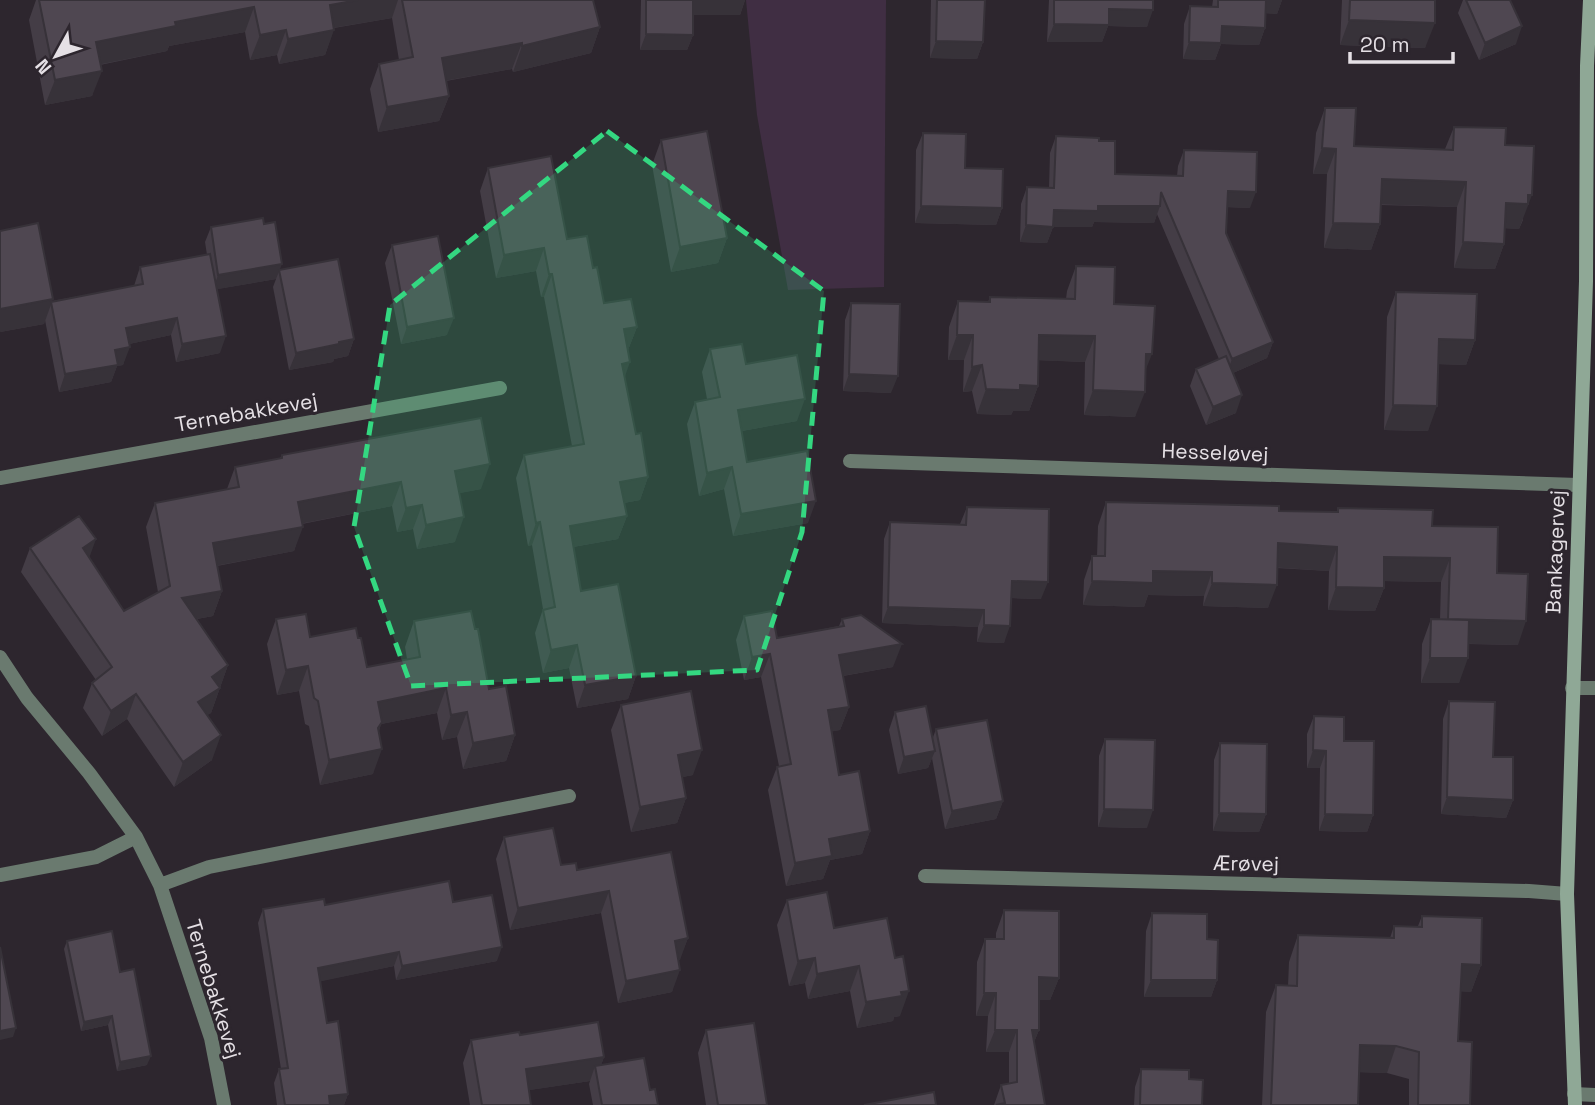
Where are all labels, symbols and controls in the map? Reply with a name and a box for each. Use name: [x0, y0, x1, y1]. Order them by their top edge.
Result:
north arrow: [21, 21, 91, 91]
scale bar: [1350, 21, 1453, 65]
text: 20 m: [1360, 31, 1410, 58]
text: N: [30, 54, 57, 80]
street label: Ternebakkevej: [173, 386, 319, 438]
street label: Hesseløvej: [1161, 437, 1269, 467]
street label: Bankagervej: [1539, 490, 1571, 614]
street label: Ærøvej: [1213, 849, 1279, 877]
street label: Ternebakkevej: [180, 916, 248, 1062]

